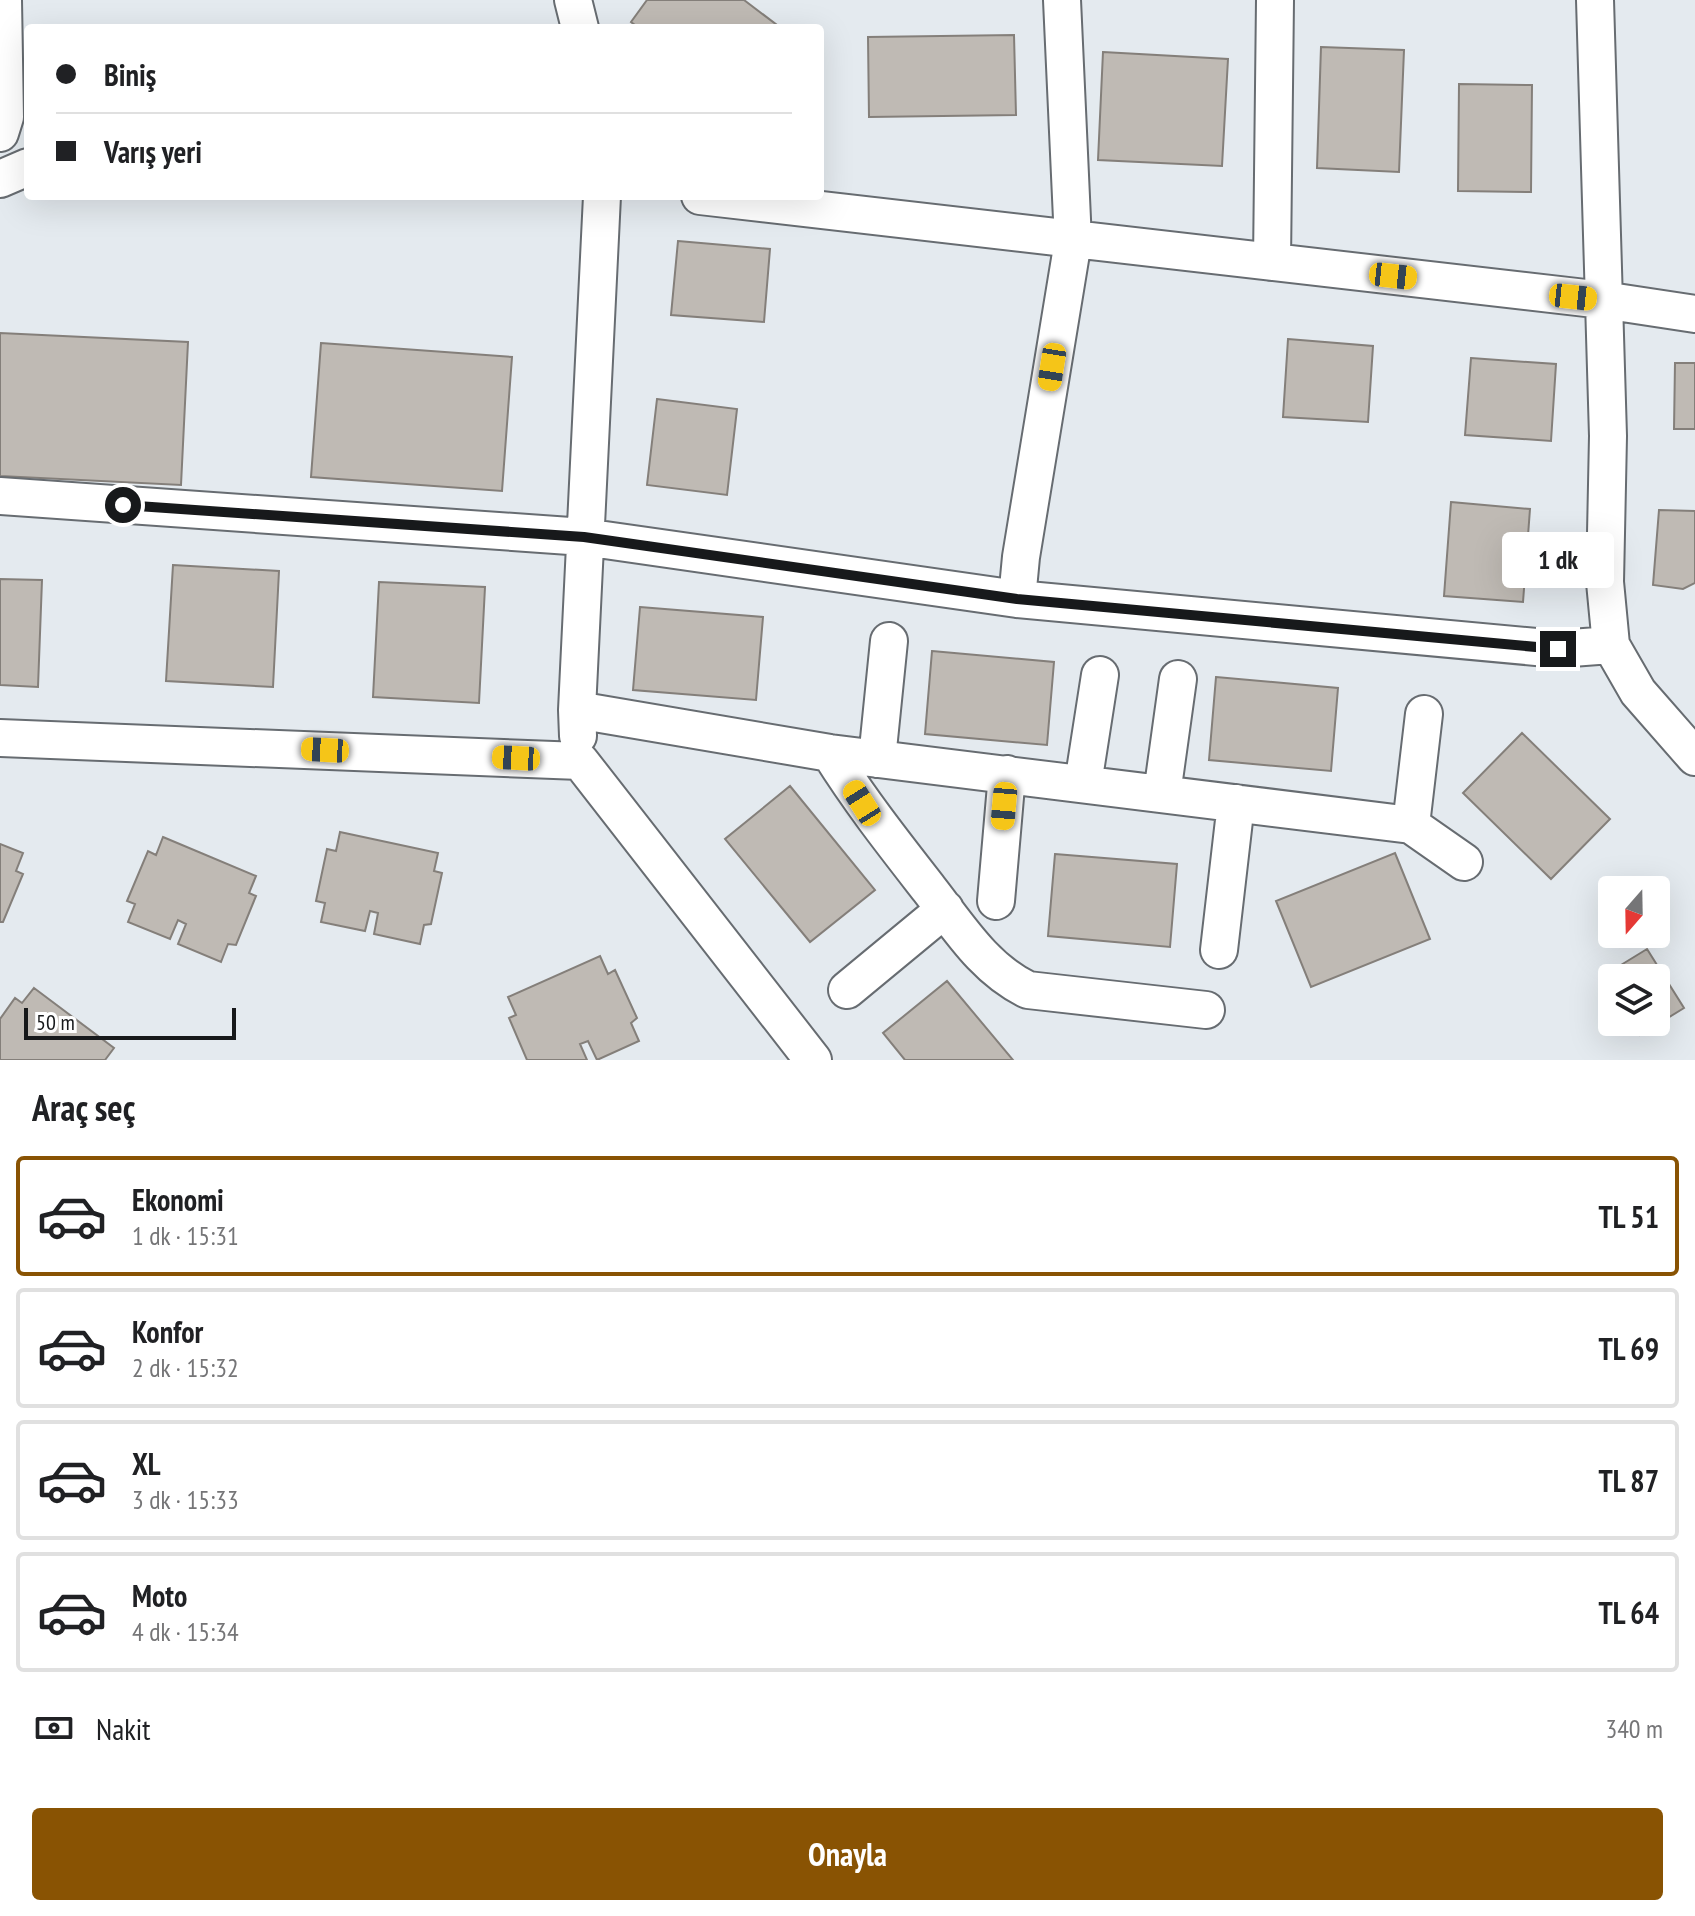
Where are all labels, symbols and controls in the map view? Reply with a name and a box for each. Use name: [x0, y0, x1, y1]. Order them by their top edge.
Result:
text: Biniş: [104, 55, 156, 94]
text: Varış yeri: [104, 132, 202, 171]
car: [1368, 262, 1418, 290]
car: [1548, 283, 1598, 311]
car: [1036, 341, 1068, 393]
route start: [105, 487, 141, 523]
callout: 1 dk: [1502, 533, 1614, 589]
text: 1 dk: [1538, 543, 1578, 576]
route end: [1540, 631, 1576, 667]
car: [300, 737, 350, 763]
car: [491, 745, 541, 771]
car: [839, 776, 885, 830]
car: [990, 781, 1018, 831]
north arrow: [1598, 876, 1670, 948]
map controls: [1598, 876, 1670, 1036]
button: layers: [1598, 964, 1670, 1036]
scale bar: [24, 1004, 236, 1040]
text: 50 m: [36, 1008, 75, 1036]
text: Araç seç: [32, 1084, 135, 1131]
icon: car: [36, 1180, 108, 1252]
text: Ekonomi: [132, 1180, 224, 1219]
text: TL 51: [1599, 1197, 1659, 1236]
text: 1 dk · 15:31: [132, 1219, 239, 1252]
icon: car: [36, 1312, 108, 1384]
text: Konfor: [132, 1312, 203, 1351]
text: TL 69: [1599, 1329, 1659, 1368]
text: 2 dk · 15:32: [132, 1351, 239, 1384]
icon: car: [36, 1444, 108, 1516]
text: XL: [132, 1444, 161, 1483]
text: TL 87: [1599, 1461, 1659, 1500]
text: 3 dk · 15:33: [132, 1483, 239, 1516]
icon: car: [36, 1576, 108, 1648]
text: Moto: [132, 1576, 187, 1615]
text: TL 64: [1599, 1593, 1659, 1632]
text: 4 dk · 15:34: [132, 1615, 239, 1648]
icon: cash: [32, 1706, 76, 1750]
text: Nakit: [96, 1709, 151, 1748]
text: 340 m: [1605, 1712, 1663, 1745]
button: Onayla: [32, 1808, 1663, 1900]

